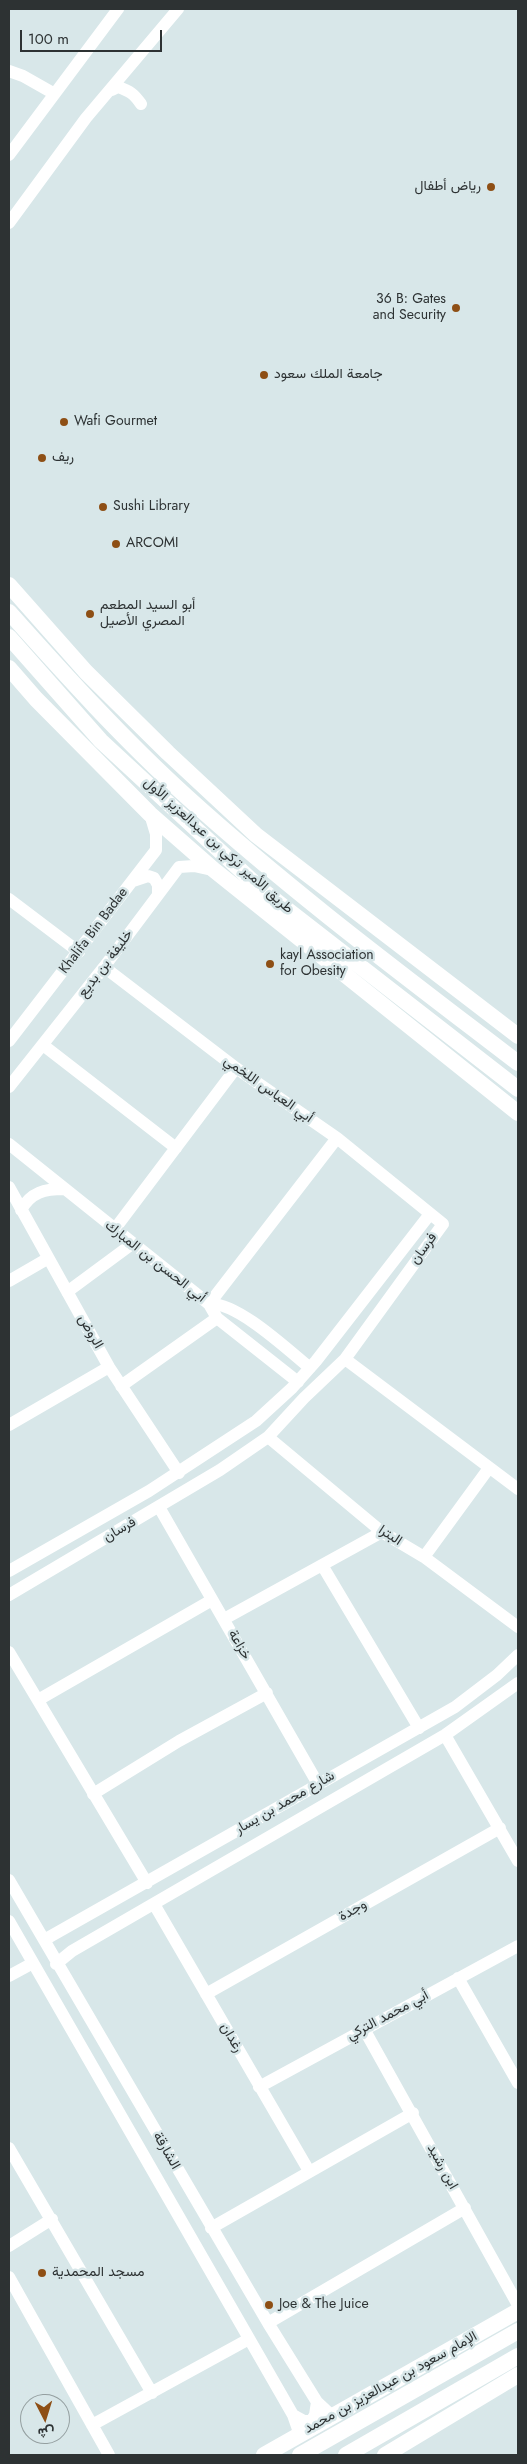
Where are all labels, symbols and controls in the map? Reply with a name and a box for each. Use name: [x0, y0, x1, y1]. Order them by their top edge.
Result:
scale bar: [22, 20, 165, 52]
text: 100 m: [28, 28, 69, 50]
place label: رياض أطفال: [415, 179, 481, 195]
marker: رياض أطفال: [485, 181, 497, 193]
place label: 36 B: Gates and Security: [373, 292, 446, 324]
marker: 36 B: Gates and Security: [450, 302, 462, 314]
place label: جامعة الملك سعود: [274, 367, 383, 383]
marker: جامعة الملك سعود: [258, 369, 270, 381]
place label: Wafi Gourmet: [74, 414, 157, 430]
marker: Wafi Gourmet: [58, 416, 70, 428]
place label: ريف: [52, 450, 74, 466]
marker: ريف: [36, 452, 48, 464]
place label: Sushi Library: [113, 499, 190, 515]
marker: Sushi Library: [97, 501, 109, 513]
place label: ARCOMI: [126, 536, 178, 552]
marker: ARCOMI: [110, 538, 122, 550]
place label: أبو السيد المطعم المصري اﻷصيل: [100, 598, 195, 630]
marker: أبو السيد المطعم المصري اﻷصيل: [84, 608, 96, 620]
street label: طريق الأمير تركي بن عبدالعزيز الأول: [140, 774, 296, 918]
street label: Khalifa Bin Badae: [56, 885, 132, 977]
street label: خليفة بن بديع: [75, 927, 137, 1001]
place label: kayl Association for Obesity: [280, 948, 374, 980]
marker: kayl Association for Obesity: [264, 958, 276, 970]
street label: أبي العباس اللخمي: [220, 1053, 316, 1127]
street label: أبي الحسن بن المبارك: [101, 1217, 209, 1307]
street label: فرسان: [407, 1230, 441, 1268]
street label: الروض: [74, 1312, 106, 1352]
street label: فرسان: [101, 1514, 139, 1546]
street label: البترا: [375, 1522, 405, 1550]
street label: خزاعة: [224, 1627, 254, 1663]
street label: شارع محمد بن يسار: [232, 1768, 338, 1838]
street label: وجدة: [336, 1896, 370, 1926]
street label: أبي محمد التركي: [344, 1987, 432, 2045]
street label: رغدان: [216, 2020, 246, 2056]
street label: الشارقة: [149, 2129, 183, 2173]
street label: ابن رشيد: [423, 2142, 461, 2192]
place label: مسجد المحمدية: [52, 2265, 144, 2281]
marker: مسجد المحمدية: [36, 2267, 48, 2279]
place label: Joe & The Juice: [279, 2297, 369, 2313]
marker: Joe & The Juice: [263, 2299, 275, 2311]
street label: الإمام سعود بن عبدالعزيز بن محمد: [302, 2328, 480, 2438]
north arrow: [20, 2394, 70, 2444]
text: ش: [37, 2422, 55, 2444]

